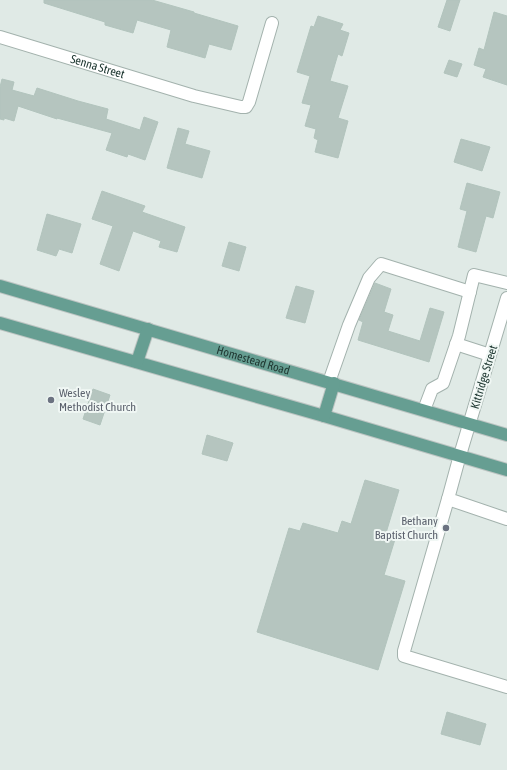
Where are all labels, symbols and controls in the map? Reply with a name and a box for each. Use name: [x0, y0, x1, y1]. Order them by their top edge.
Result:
street label: Senna Street: [69, 52, 127, 82]
street label: Homestead Road: [215, 343, 292, 378]
street label: Kittridge Street: [468, 343, 500, 411]
place label: Wesley Methodist Church: [59, 386, 136, 414]
marker: Wesley Methodist Church: [46, 395, 56, 405]
place label: Bethany Baptist Church: [375, 514, 438, 542]
marker: Bethany Baptist Church: [441, 523, 451, 533]

